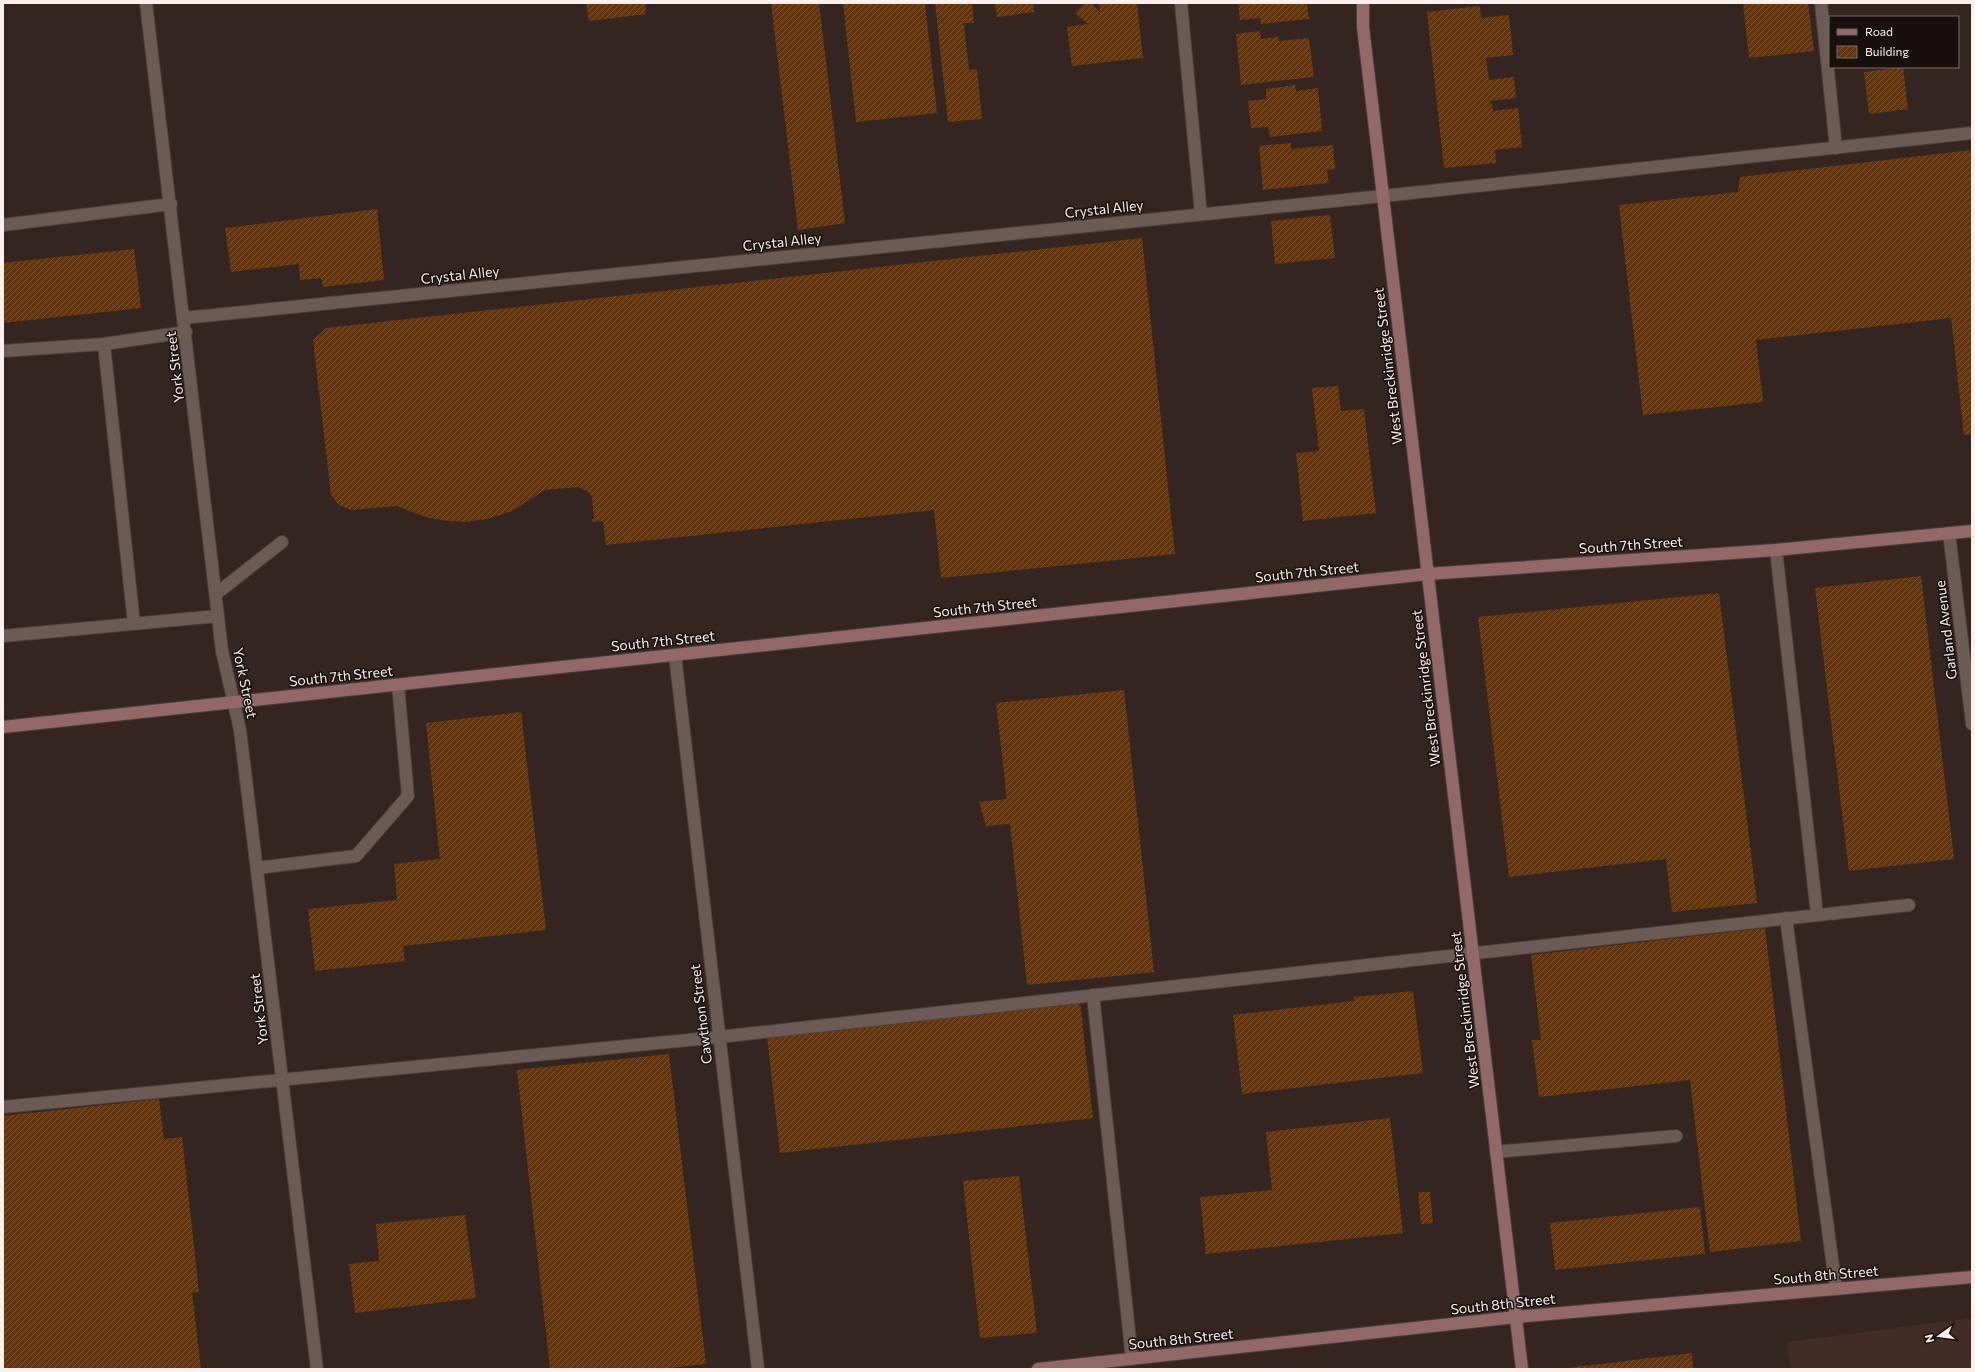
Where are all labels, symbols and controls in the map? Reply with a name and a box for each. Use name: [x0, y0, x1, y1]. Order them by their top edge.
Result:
legend: [1829, 16, 1959, 68]
text: Road: [1865, 24, 1893, 38]
text: Building: [1865, 44, 1909, 58]
street label: Crystal Alley: [1064, 196, 1144, 221]
street label: Crystal Alley: [742, 229, 822, 254]
street label: Crystal Alley: [420, 262, 500, 287]
street label: West Breckinridge Street: [1369, 287, 1406, 445]
street label: York Street: [162, 330, 187, 404]
street label: South 7th Street: [1578, 532, 1684, 557]
street label: South 7th Street: [1254, 558, 1360, 585]
street label: Garland Avenue: [1931, 580, 1960, 680]
street label: South 7th Street: [932, 593, 1038, 620]
street label: West Breckinridge Street: [1407, 609, 1444, 767]
street label: South 7th Street: [610, 627, 716, 654]
street label: York Street: [230, 646, 261, 720]
street label: South 7th Street: [288, 662, 394, 689]
street label: West Breckinridge Street: [1446, 931, 1483, 1089]
street label: Cawthon Street: [686, 963, 715, 1065]
street label: York Street: [246, 972, 271, 1046]
street label: South 8th Street: [1773, 1261, 1879, 1288]
street label: South 8th Street: [1450, 1290, 1556, 1317]
north arrow: [1919, 1316, 1959, 1356]
street label: South 8th Street: [1128, 1325, 1234, 1352]
text: N: [1922, 1333, 1936, 1344]

